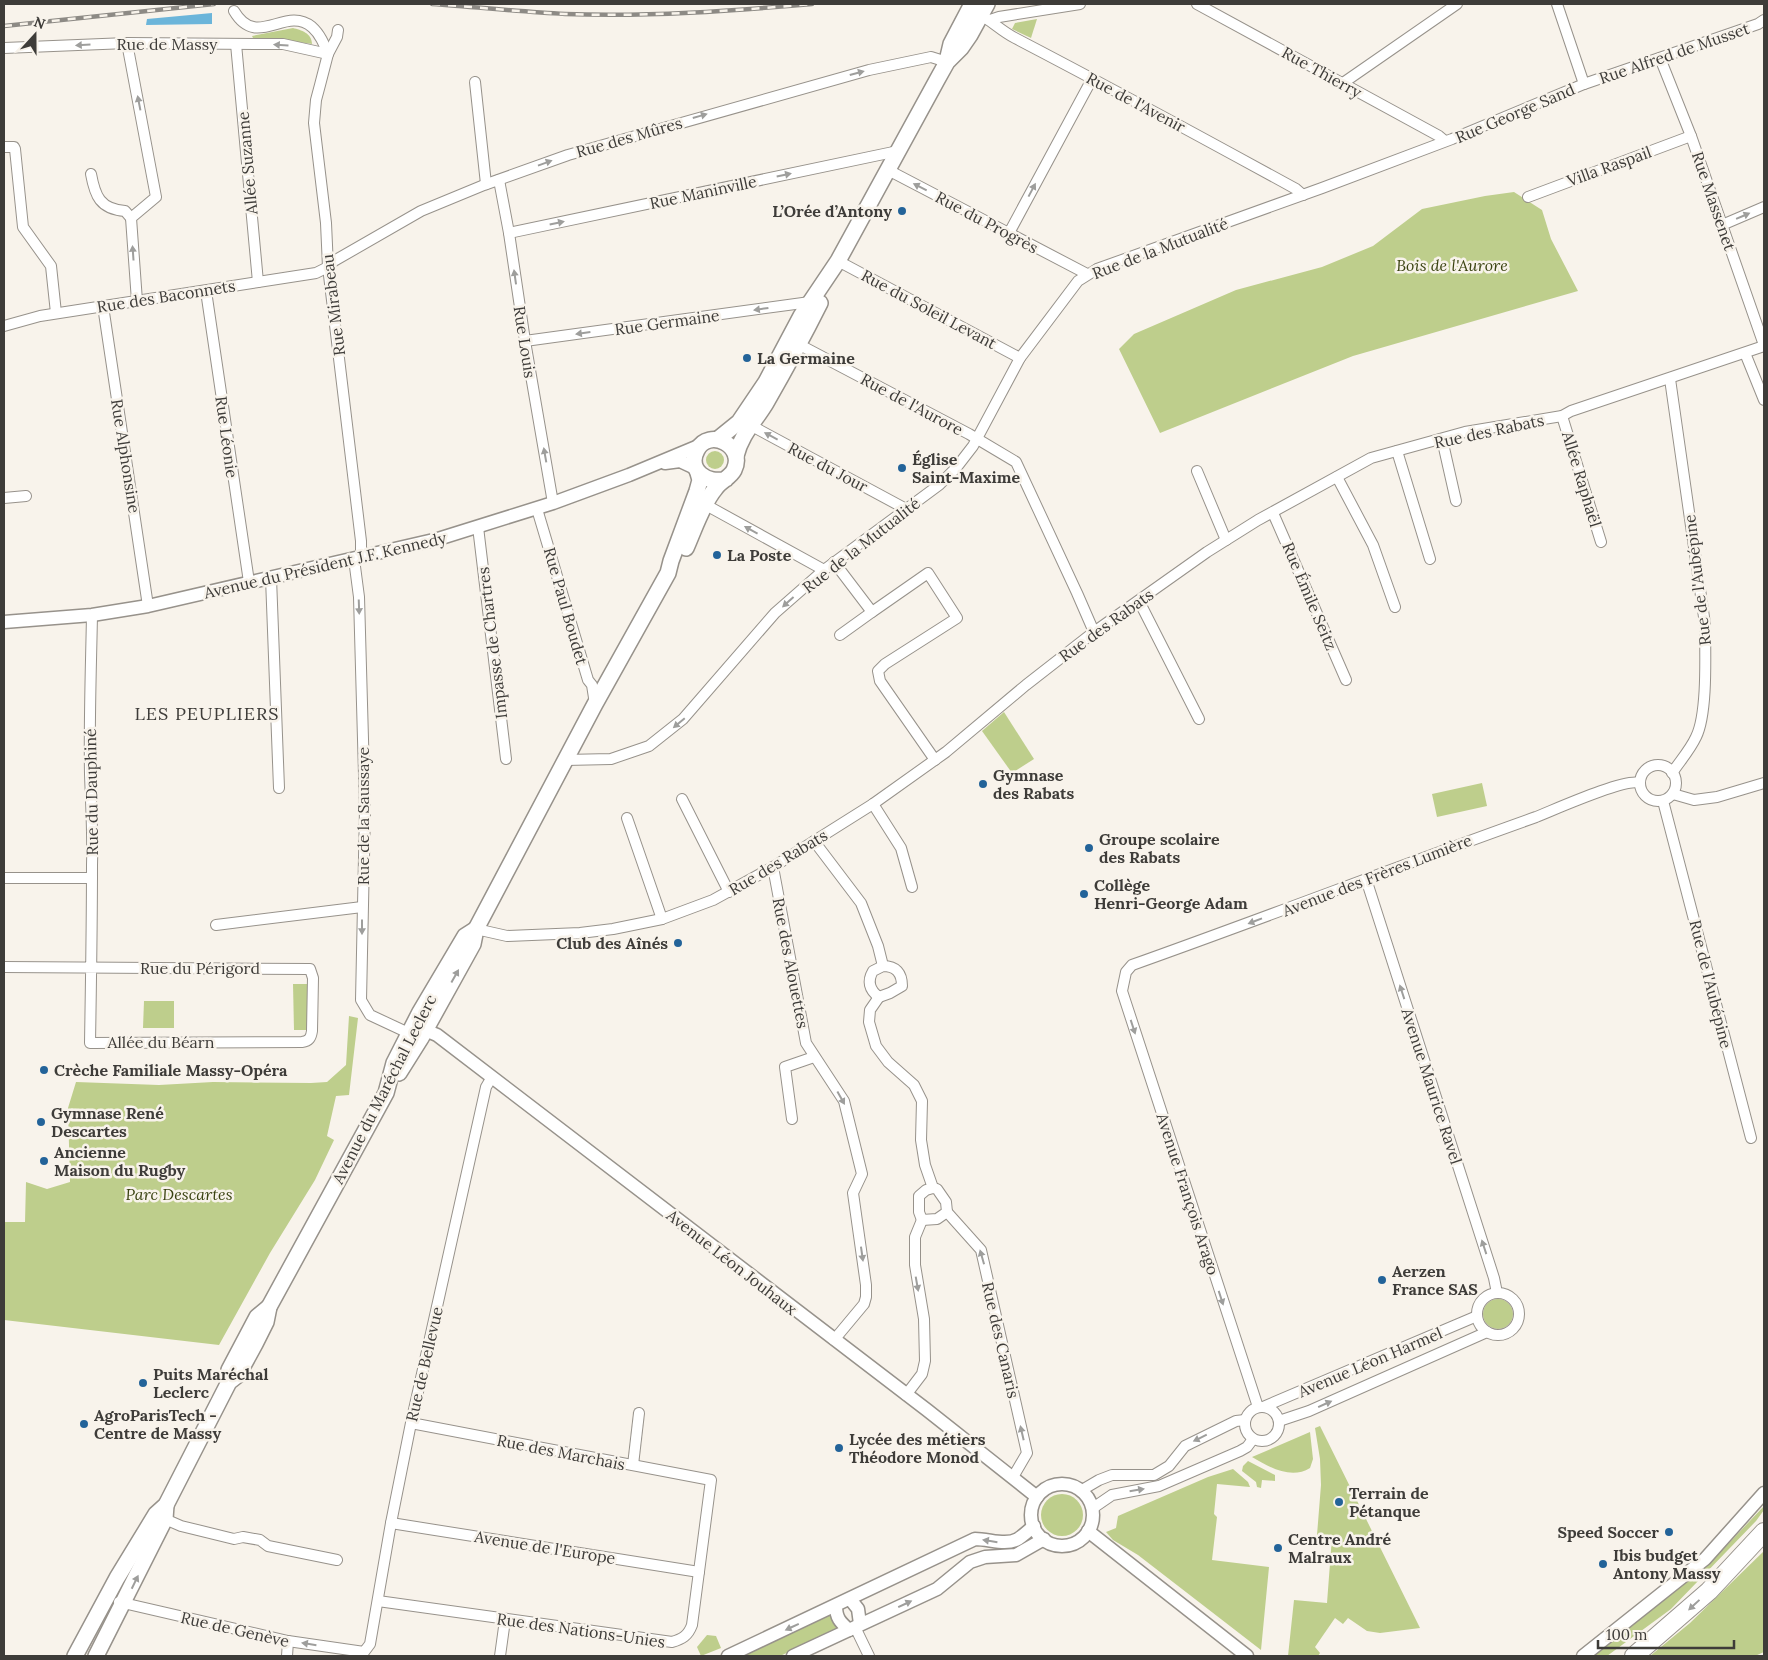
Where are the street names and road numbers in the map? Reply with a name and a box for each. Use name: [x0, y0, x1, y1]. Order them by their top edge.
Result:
street label: Rue Alfred de Musset: [1596, 18, 1753, 88]
street label: Rue de Massy: [116, 34, 218, 54]
street label: Rue Thierry: [1279, 42, 1366, 102]
street label: Rue de l'Avenir: [1083, 68, 1189, 137]
street label: Rue George Sand: [1452, 79, 1578, 147]
street label: Allée Suzanne: [233, 110, 262, 216]
street label: Rue des Mûres: [574, 112, 684, 162]
street label: Villa Raspail: [1563, 142, 1654, 191]
street label: Rue Massenet: [1688, 149, 1741, 254]
street label: Rue Maninville: [648, 171, 759, 213]
street label: Rue du Progrès: [932, 187, 1042, 257]
street label: Rue de la Mutualité: [1089, 213, 1231, 283]
street label: Rue Mirabeau: [317, 253, 349, 357]
street label: Rue du Soleil Levant: [858, 265, 1001, 353]
street label: Rue des Baconnets: [95, 275, 237, 317]
street label: Rue Louis: [509, 305, 541, 379]
street label: Rue Germaine: [613, 305, 721, 339]
street label: Rue de l'Aurore: [857, 369, 967, 440]
street label: Rue Léonie: [211, 395, 243, 480]
street label: Rue Alphonsine: [107, 397, 145, 515]
street label: Rue des Rabats: [1432, 410, 1546, 452]
street label: Allée Raphaël: [1558, 428, 1606, 529]
street label: Rue du Jour: [785, 438, 871, 496]
street label: Rue de la Mutualité: [798, 493, 924, 597]
street label: Rue de l'Aubépine: [1679, 513, 1715, 647]
street label: Avenue du Président J.F. Kennedy: [201, 527, 449, 603]
street label: Rue Émile Seitz: [1278, 539, 1342, 653]
street label: Rue Paul Boudet: [540, 545, 593, 668]
street label: Impasse de Chartres: [473, 566, 511, 720]
street label: Rue des Rabats: [1055, 584, 1157, 666]
street label: Rue du Dauphiné: [80, 728, 102, 856]
street label: Rue de la Saussaye: [353, 746, 373, 885]
street label: Rue des Rabats: [725, 825, 831, 899]
street label: Avenue des Frères Lumière: [1278, 829, 1475, 921]
street label: Rue des Alouettes: [769, 896, 813, 1030]
street label: Rue de l'Aubépine: [1685, 918, 1737, 1051]
street label: Rue du Périgord: [140, 958, 260, 978]
street label: Avenue du Maréchal Leclerc: [327, 991, 441, 1188]
street label: Avenue Maurice Ravel: [1397, 1005, 1467, 1167]
street label: Allée du Béarn: [106, 1032, 215, 1052]
street label: Avenue François Arago: [1152, 1110, 1224, 1277]
street label: Avenue Léon Jouhaux: [662, 1204, 802, 1320]
street label: Rue des Canaris: [978, 1280, 1024, 1400]
street label: Rue de Bellevue: [401, 1304, 447, 1423]
street label: Avenue Léon Harmel: [1294, 1323, 1445, 1402]
street label: Rue des Marchais: [495, 1430, 627, 1474]
street label: Avenue de l'Europe: [472, 1526, 617, 1568]
street label: Rue de Genève: [179, 1607, 292, 1651]
street label: Rue des Nations-Unies: [496, 1608, 666, 1652]

